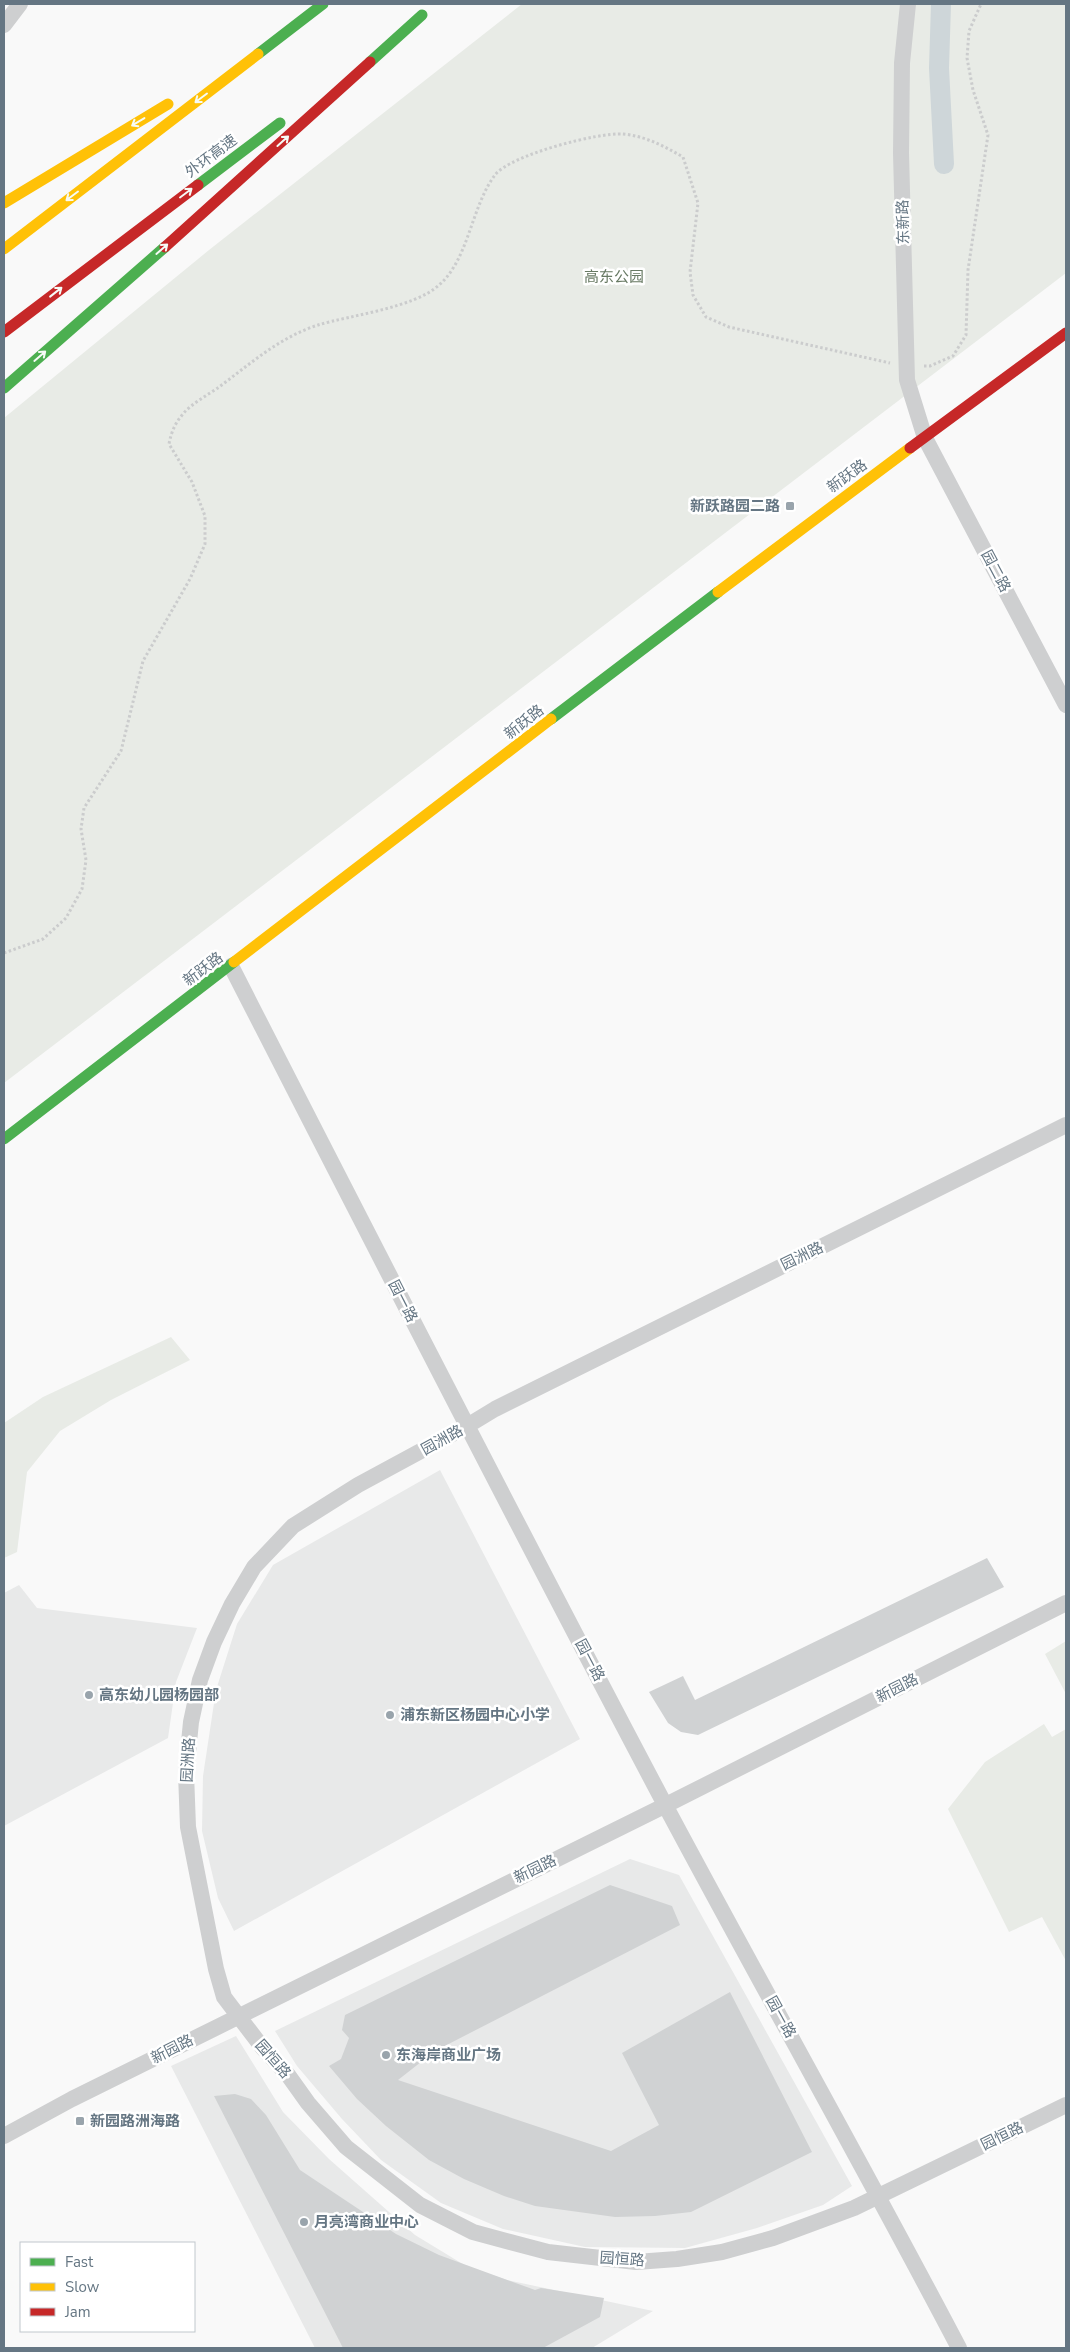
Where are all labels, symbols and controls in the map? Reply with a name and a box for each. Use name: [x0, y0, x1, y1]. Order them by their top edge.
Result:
one-way arrow: [195, 92, 208, 103]
one-way arrow: [131, 118, 145, 128]
street label: 外环高速: [181, 130, 241, 182]
one-way arrow: [277, 135, 290, 146]
one-way arrow: [179, 188, 192, 199]
one-way arrow: [66, 191, 79, 202]
street label: 东新路: [893, 199, 913, 245]
one-way arrow: [156, 243, 169, 255]
park label: 高东公园: [584, 267, 644, 287]
one-way arrow: [49, 286, 62, 297]
one-way arrow: [34, 351, 47, 362]
street label: 新跃路: [823, 455, 871, 497]
place label: 新跃路园二路: [690, 496, 780, 516]
marker: 新跃路园二路: [784, 500, 796, 512]
street label: 园二路: [977, 546, 1015, 596]
street label: 新跃路: [500, 700, 548, 744]
street label: 新跃路: [179, 947, 227, 991]
street label: 园洲路: [777, 1237, 827, 1275]
street label: 园一路: [384, 1276, 422, 1326]
street label: 园洲路: [417, 1420, 467, 1460]
street label: 园一路: [571, 1635, 609, 1685]
street label: 新园路: [872, 1669, 922, 1707]
place label: 高东幼儿园杨园部: [99, 1685, 219, 1705]
marker: 高东幼儿园杨园部: [83, 1689, 95, 1701]
place label: 浦东新区杨园中心小学: [400, 1705, 550, 1725]
marker: 浦东新区杨园中心小学: [384, 1709, 396, 1721]
street label: 园洲路: [177, 1737, 199, 1783]
street label: 新园路: [510, 1850, 560, 1888]
street label: 园一路: [761, 1992, 801, 2042]
street label: 新园路: [147, 2030, 197, 2068]
street label: 园恒路: [251, 2035, 295, 2083]
place label: 东海岸商业广场: [396, 2045, 501, 2065]
marker: 东海岸商业广场: [380, 2049, 392, 2061]
place label: 新园路洲海路: [90, 2111, 180, 2131]
marker: 新园路洲海路: [74, 2115, 86, 2127]
street label: 园恒路: [977, 2117, 1027, 2155]
place label: 月亮湾商业中心: [314, 2212, 419, 2232]
marker: 月亮湾商业中心: [298, 2216, 310, 2228]
legend: [20, 2242, 195, 2332]
street label: 园恒路: [599, 2247, 645, 2271]
text: Fast: [65, 2252, 94, 2272]
text: Slow: [65, 2277, 100, 2297]
text: Jam: [64, 2302, 91, 2322]

